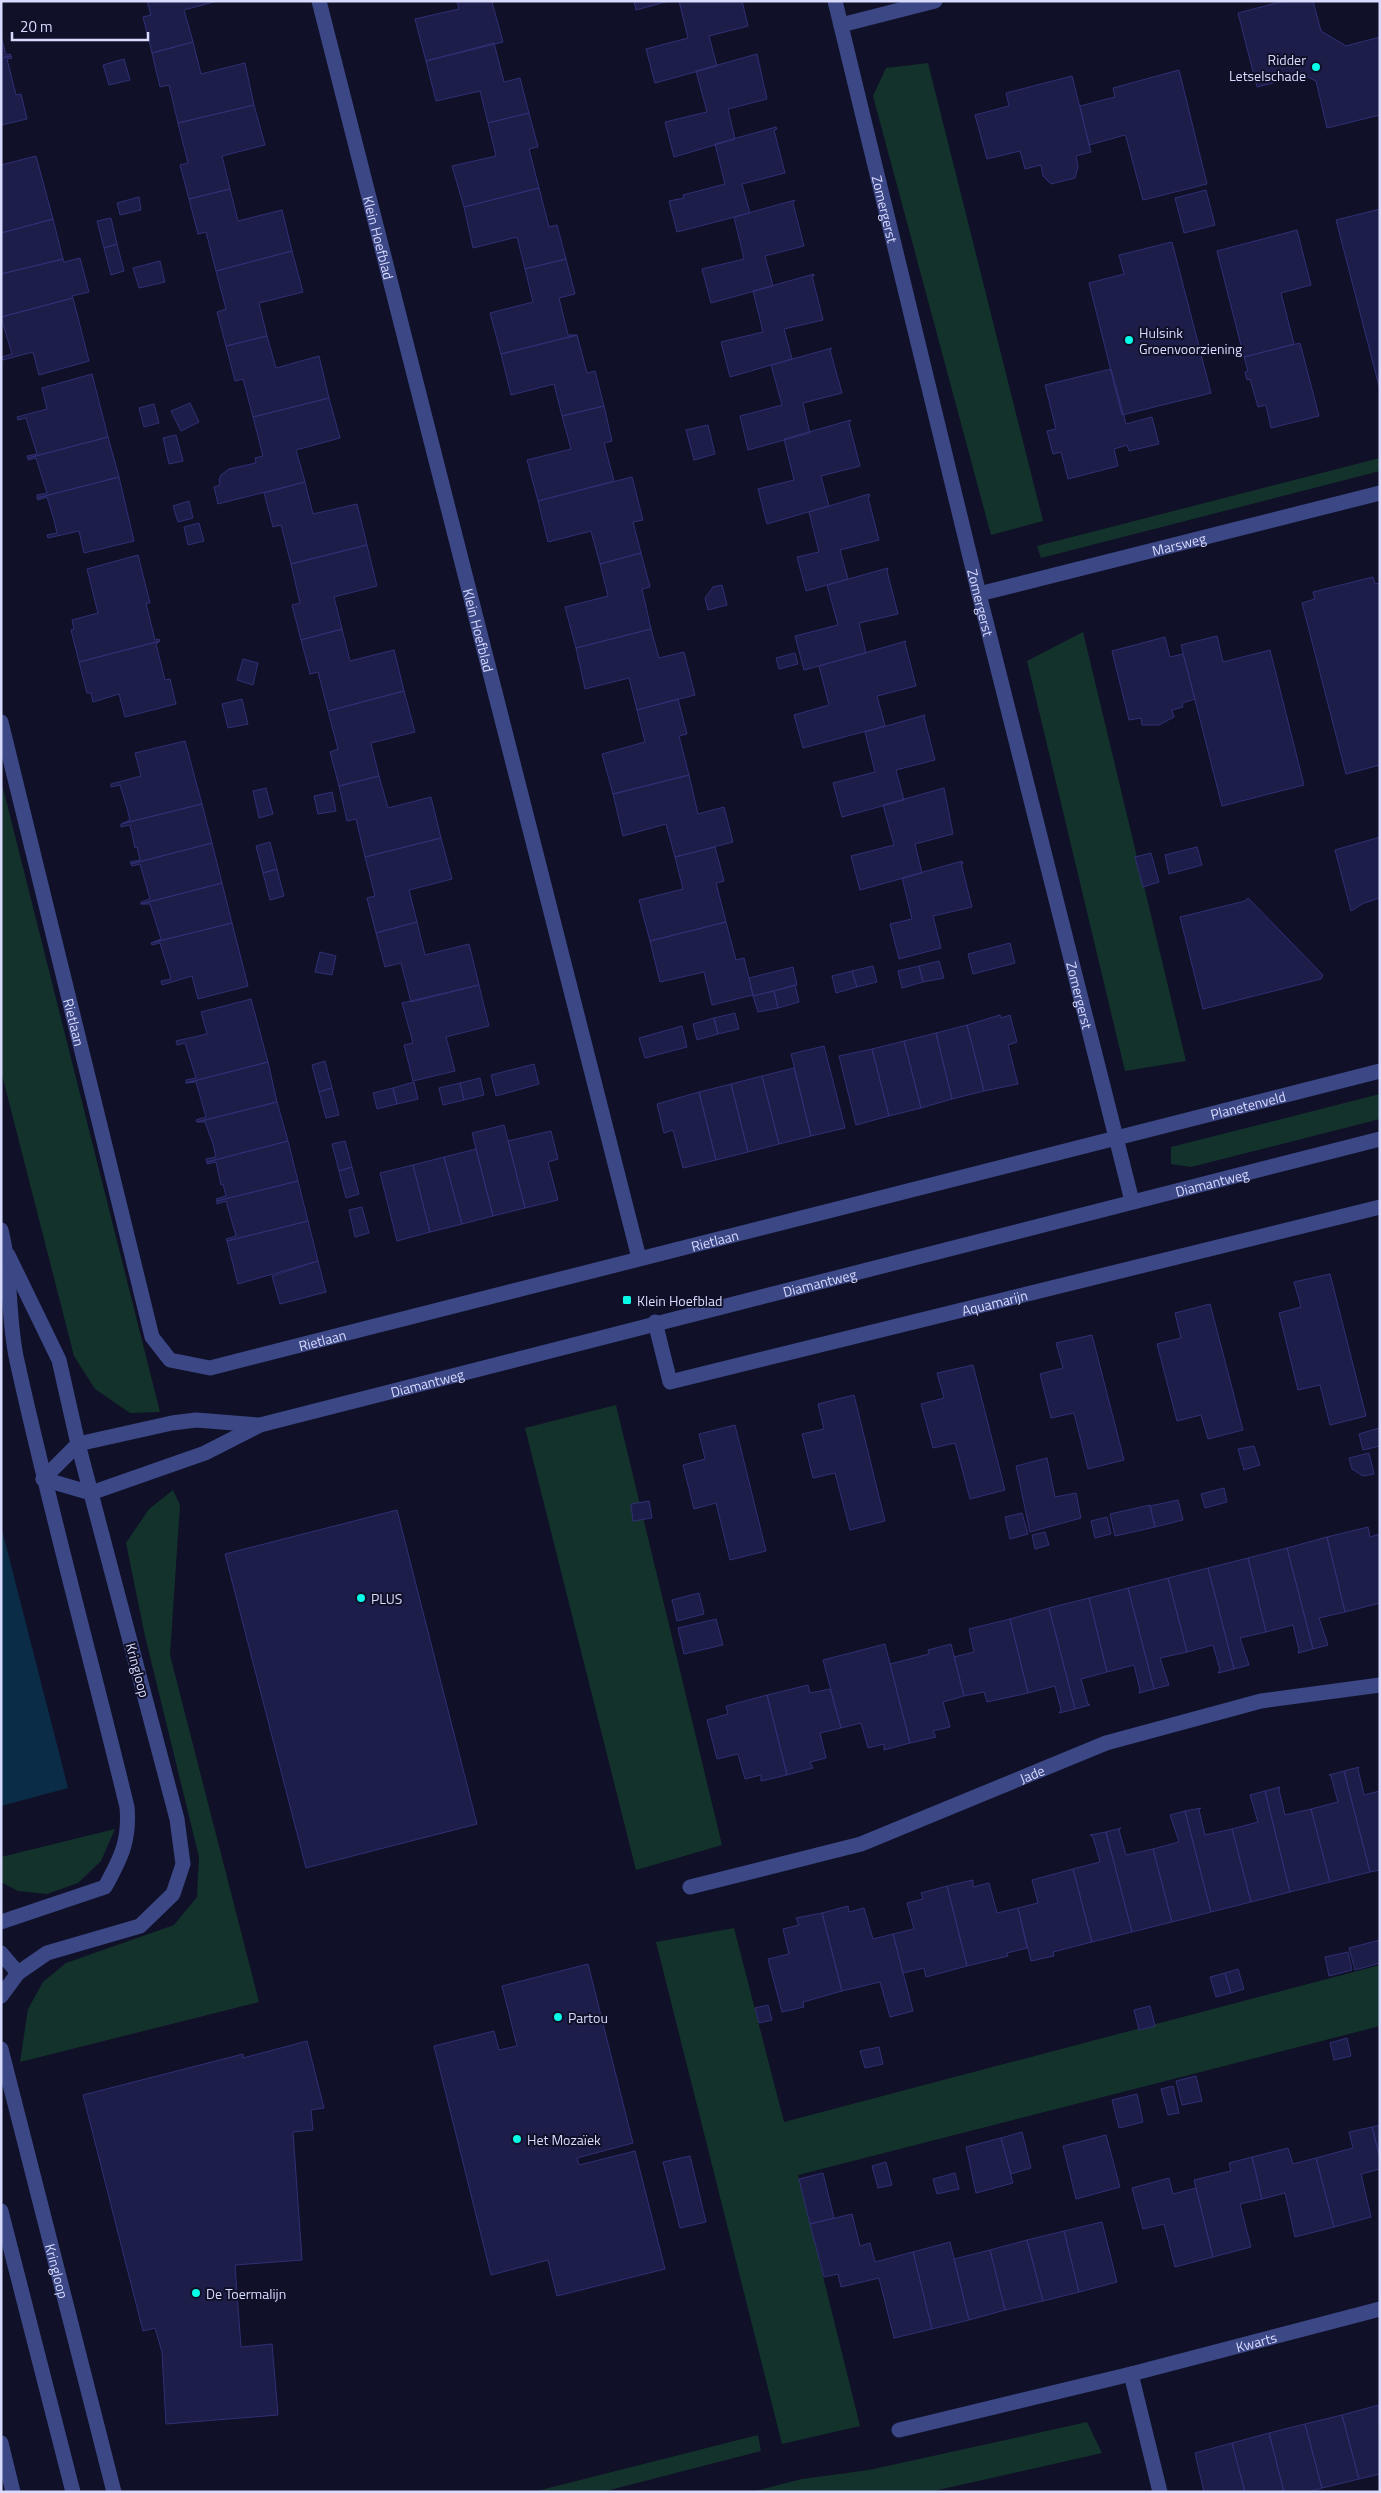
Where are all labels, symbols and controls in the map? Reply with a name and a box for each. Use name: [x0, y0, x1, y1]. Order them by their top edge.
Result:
scale bar: [12, 10, 149, 42]
text: 20 m: [20, 15, 53, 38]
place label: Ridder Letselschade: [1229, 49, 1306, 86]
marker: Ridder Letselschade: [1310, 61, 1322, 73]
street label: Zomergerst: [867, 173, 904, 245]
street label: Klein Hoefblad: [358, 193, 400, 281]
place label: Hulsink Groenvoorziening: [1139, 322, 1242, 359]
marker: Hulsink Groenvoorziening: [1123, 334, 1135, 346]
street label: Marsweg: [1150, 527, 1208, 561]
street label: Zomergerst: [963, 567, 1000, 639]
street label: Klein Hoefblad: [458, 586, 500, 674]
street label: Zomergerst: [1062, 959, 1099, 1031]
street label: Rietlaan: [59, 996, 91, 1048]
street label: Planetenveld: [1208, 1085, 1288, 1124]
street label: Diamantweg: [1173, 1162, 1251, 1201]
street label: Rietlaan: [689, 1224, 741, 1256]
street label: Diamantweg: [781, 1263, 859, 1302]
street label: Aquamarijn: [959, 1284, 1030, 1320]
place label: Klein Hoefblad: [637, 1290, 722, 1311]
marker: Klein Hoefblad: [621, 1294, 633, 1306]
street label: Rietlaan: [296, 1323, 348, 1356]
street label: Diamantweg: [388, 1363, 466, 1402]
place label: PLUS: [371, 1588, 402, 1609]
marker: PLUS: [355, 1592, 367, 1604]
street label: Kringloop: [121, 1640, 155, 1700]
street label: Jade: [1016, 1759, 1048, 1788]
place label: Partou: [568, 2007, 608, 2028]
marker: Partou: [552, 2011, 564, 2023]
place label: Het Mozaïek: [527, 2129, 601, 2150]
marker: Het Mozaïek: [511, 2133, 523, 2145]
street label: Kringloop: [41, 2241, 75, 2301]
place label: De Toermalijn: [206, 2283, 286, 2304]
marker: De Toermalijn: [190, 2287, 202, 2299]
street label: Kwarts: [1233, 2326, 1279, 2357]

